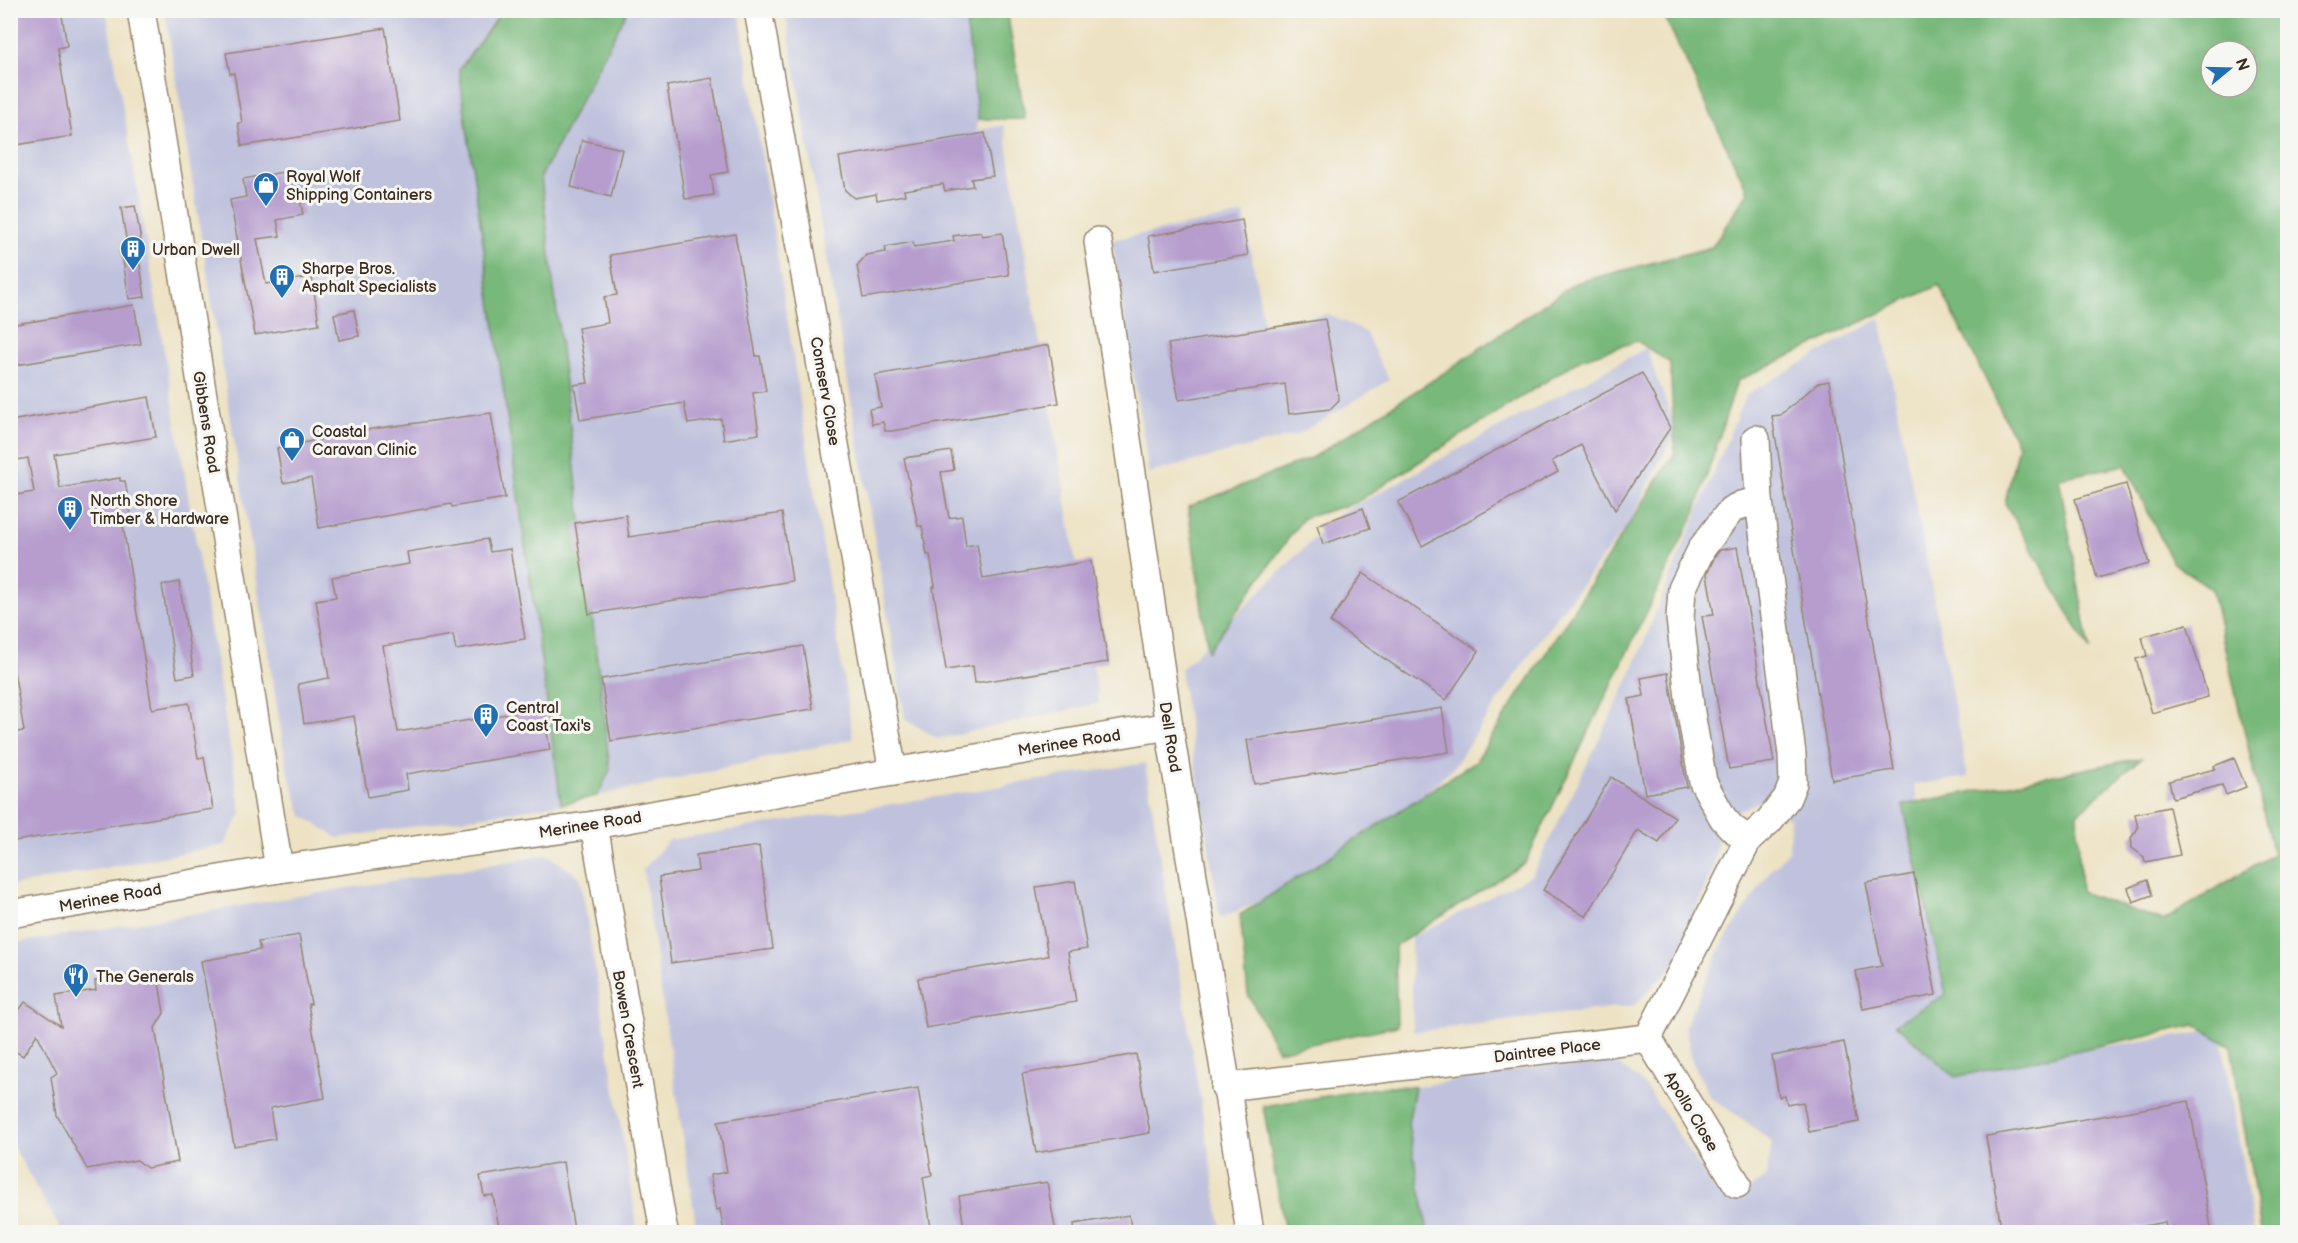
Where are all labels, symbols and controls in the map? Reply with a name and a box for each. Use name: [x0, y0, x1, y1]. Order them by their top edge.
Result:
north arrow: [2199, 39, 2259, 99]
text: N: [2231, 56, 2253, 73]
place label: Royal Wolf Shipping Containers: [286, 168, 432, 205]
shop icon: Royal Wolf Shipping Containers: [251, 170, 281, 208]
building icon: Urban Dwell: [118, 234, 148, 272]
place label: Urban Dwell: [152, 241, 240, 260]
place label: Sharpe Bros. Asphalt Specialists: [302, 260, 437, 297]
building icon: Sharpe Bros. Asphalt Specialists: [267, 262, 297, 300]
street label: Comserv Close: [806, 335, 844, 448]
street label: Gibbens Road: [188, 370, 223, 475]
place label: Coastal Caravan Clinic: [312, 423, 417, 460]
shop icon: Coastal Caravan Clinic: [277, 425, 307, 463]
place label: North Shore Timber & Hardware: [90, 492, 230, 529]
building icon: North Shore Timber & Hardware: [55, 494, 85, 532]
place label: Central Coast Taxi's: [506, 699, 591, 736]
building icon: Central Coast Taxi's: [471, 701, 501, 739]
street label: Dell Road: [1155, 701, 1184, 774]
street label: Merinee Road: [1016, 726, 1122, 761]
street label: Merinee Road: [537, 808, 643, 843]
street label: Merinee Road: [57, 880, 163, 917]
restaurant icon: The Generals: [61, 961, 91, 999]
place label: The Generals: [96, 968, 194, 987]
street label: Bowen Crescent: [608, 969, 647, 1090]
street label: Daintree Place: [1493, 1035, 1602, 1067]
street label: Apollo Close: [1659, 1068, 1722, 1156]

